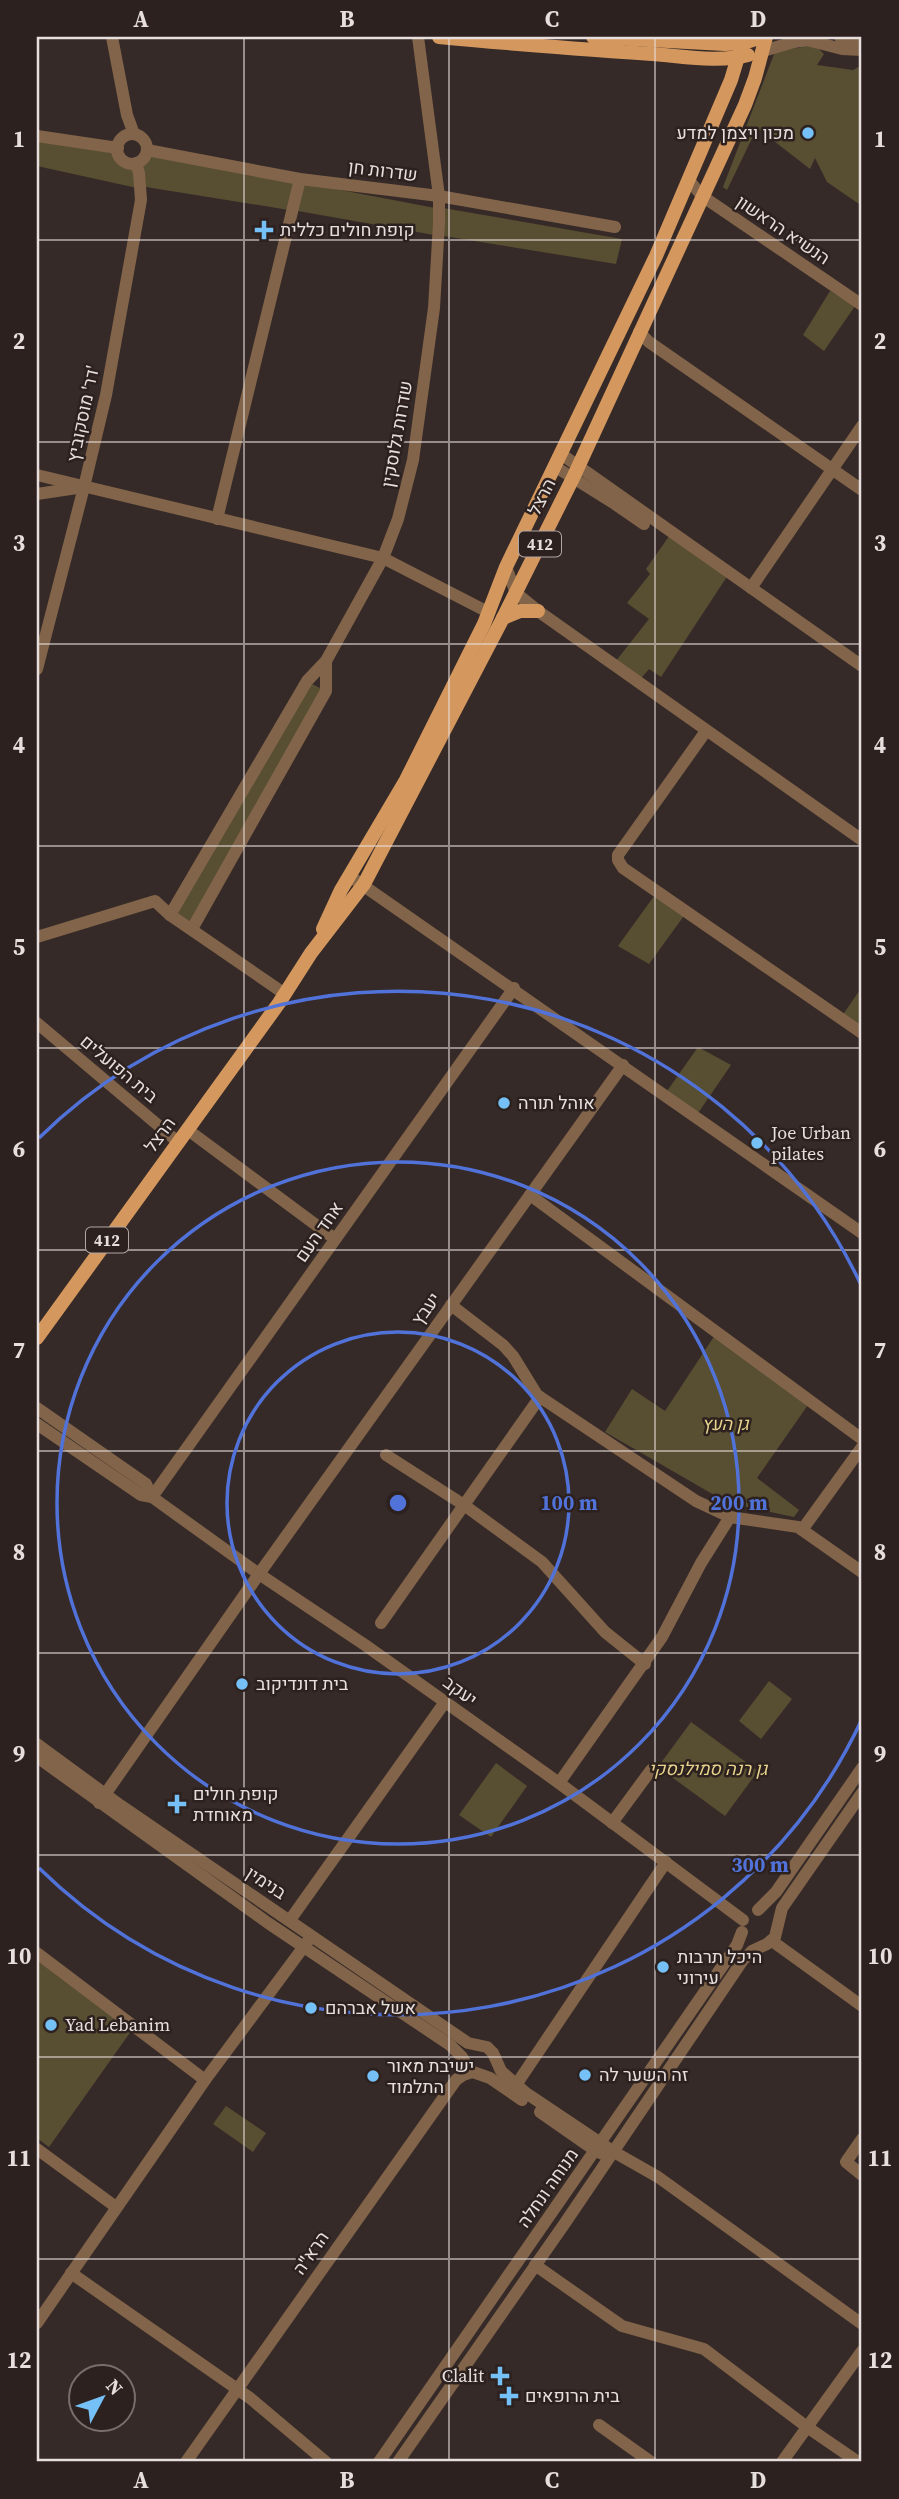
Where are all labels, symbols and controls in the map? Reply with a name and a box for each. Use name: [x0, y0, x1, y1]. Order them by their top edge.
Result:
text: A: [133, 3, 149, 35]
text: B: [340, 3, 355, 35]
text: C: [545, 3, 559, 35]
text: D: [750, 3, 766, 35]
place label: מכון ויצמן למדע: [676, 120, 794, 145]
text: 1: [13, 123, 25, 155]
text: 1: [874, 123, 886, 155]
marker: מכון ויצמן למדע: [800, 125, 816, 141]
street label: שדרות חן: [347, 154, 419, 187]
street label: הנשיא הראשון: [731, 189, 835, 270]
place label: קופת חולים כללית: [280, 217, 415, 242]
marker: קופת חולים כללית: [254, 220, 274, 240]
text: 2: [13, 325, 25, 357]
text: 2: [874, 325, 886, 357]
street label: דר' מוסקוביץ': [60, 363, 105, 465]
street label: שדרות גלוסקין: [375, 379, 418, 489]
street label: הרצל: [522, 474, 561, 520]
text: 3: [13, 527, 25, 559]
text: 3: [874, 527, 886, 559]
road number: 412: [519, 531, 561, 556]
text: 4: [13, 729, 25, 761]
text: 4: [874, 729, 886, 761]
text: 5: [13, 931, 25, 963]
text: 5: [874, 931, 886, 963]
street label: בית הפועלים: [75, 1029, 164, 1109]
place label: אוהל תורה: [518, 1090, 595, 1115]
marker: אוהל תורה: [496, 1095, 512, 1111]
street label: הרצל: [138, 1112, 181, 1158]
place label: Joe Urban pilates: [770, 1120, 851, 1166]
text: 6: [13, 1133, 25, 1165]
text: 6: [874, 1133, 886, 1165]
marker: Joe Urban pilates: [749, 1135, 765, 1151]
street label: אחד העם: [289, 1196, 348, 1267]
road number: 412: [86, 1228, 128, 1252]
street label: יעבץ: [405, 1287, 446, 1330]
text: 7: [13, 1334, 25, 1366]
text: 7: [874, 1334, 886, 1366]
park label: גן העץ: [702, 1411, 750, 1436]
text: 100 m: [540, 1488, 598, 1517]
text: 200 m: [710, 1488, 768, 1517]
centre of rings: [386, 1491, 410, 1515]
text: 8: [13, 1536, 25, 1568]
text: 8: [874, 1536, 886, 1568]
street label: יעקב: [438, 1670, 482, 1711]
place label: בית דונדיקוב: [256, 1671, 349, 1696]
marker: בית דונדיקוב: [234, 1676, 250, 1692]
text: 9: [13, 1738, 25, 1770]
text: 9: [874, 1738, 886, 1770]
park label: גן רנה סמילנסקי: [649, 1756, 768, 1781]
place label: קופת חולים מאוחדת: [193, 1781, 279, 1827]
marker: קופת חולים מאוחדת: [167, 1794, 187, 1814]
text: 300 m: [731, 1850, 789, 1879]
street label: בנימין: [241, 1860, 292, 1905]
text: 10: [7, 1940, 31, 1972]
text: 10: [868, 1940, 892, 1972]
place label: היכל תרבות עירוני: [677, 1944, 762, 1990]
marker: היכל תרבות עירוני: [655, 1959, 671, 1975]
place label: אשל אברהם: [325, 1995, 416, 2020]
marker: אשל אברהם: [303, 2000, 319, 2016]
place label: Yad Lebanim: [65, 2012, 170, 2037]
marker: Yad Lebanim: [43, 2017, 59, 2033]
place label: ישיבת מאור התלמוד: [387, 2053, 474, 2099]
place label: זה השער לה: [599, 2062, 688, 2087]
marker: זה השער לה: [577, 2067, 593, 2083]
marker: ישיבת מאור התלמוד: [365, 2068, 381, 2084]
text: 11: [7, 2142, 31, 2174]
text: 11: [868, 2142, 892, 2174]
street label: מנוחה ונחלה: [511, 2143, 584, 2232]
street label: הרא"ה: [287, 2226, 335, 2280]
text: 12: [7, 2344, 31, 2376]
text: 12: [868, 2344, 892, 2376]
north arrow: [66, 2362, 136, 2432]
place label: Clalit: [442, 2363, 484, 2388]
marker: Clalit: [490, 2366, 510, 2386]
text: N: [100, 2373, 129, 2401]
place label: בית הרופאים: [525, 2383, 620, 2408]
marker: בית הרופאים: [499, 2386, 519, 2406]
text: A: [133, 2464, 149, 2496]
text: B: [340, 2464, 355, 2496]
text: C: [545, 2464, 559, 2496]
text: D: [750, 2464, 766, 2496]

